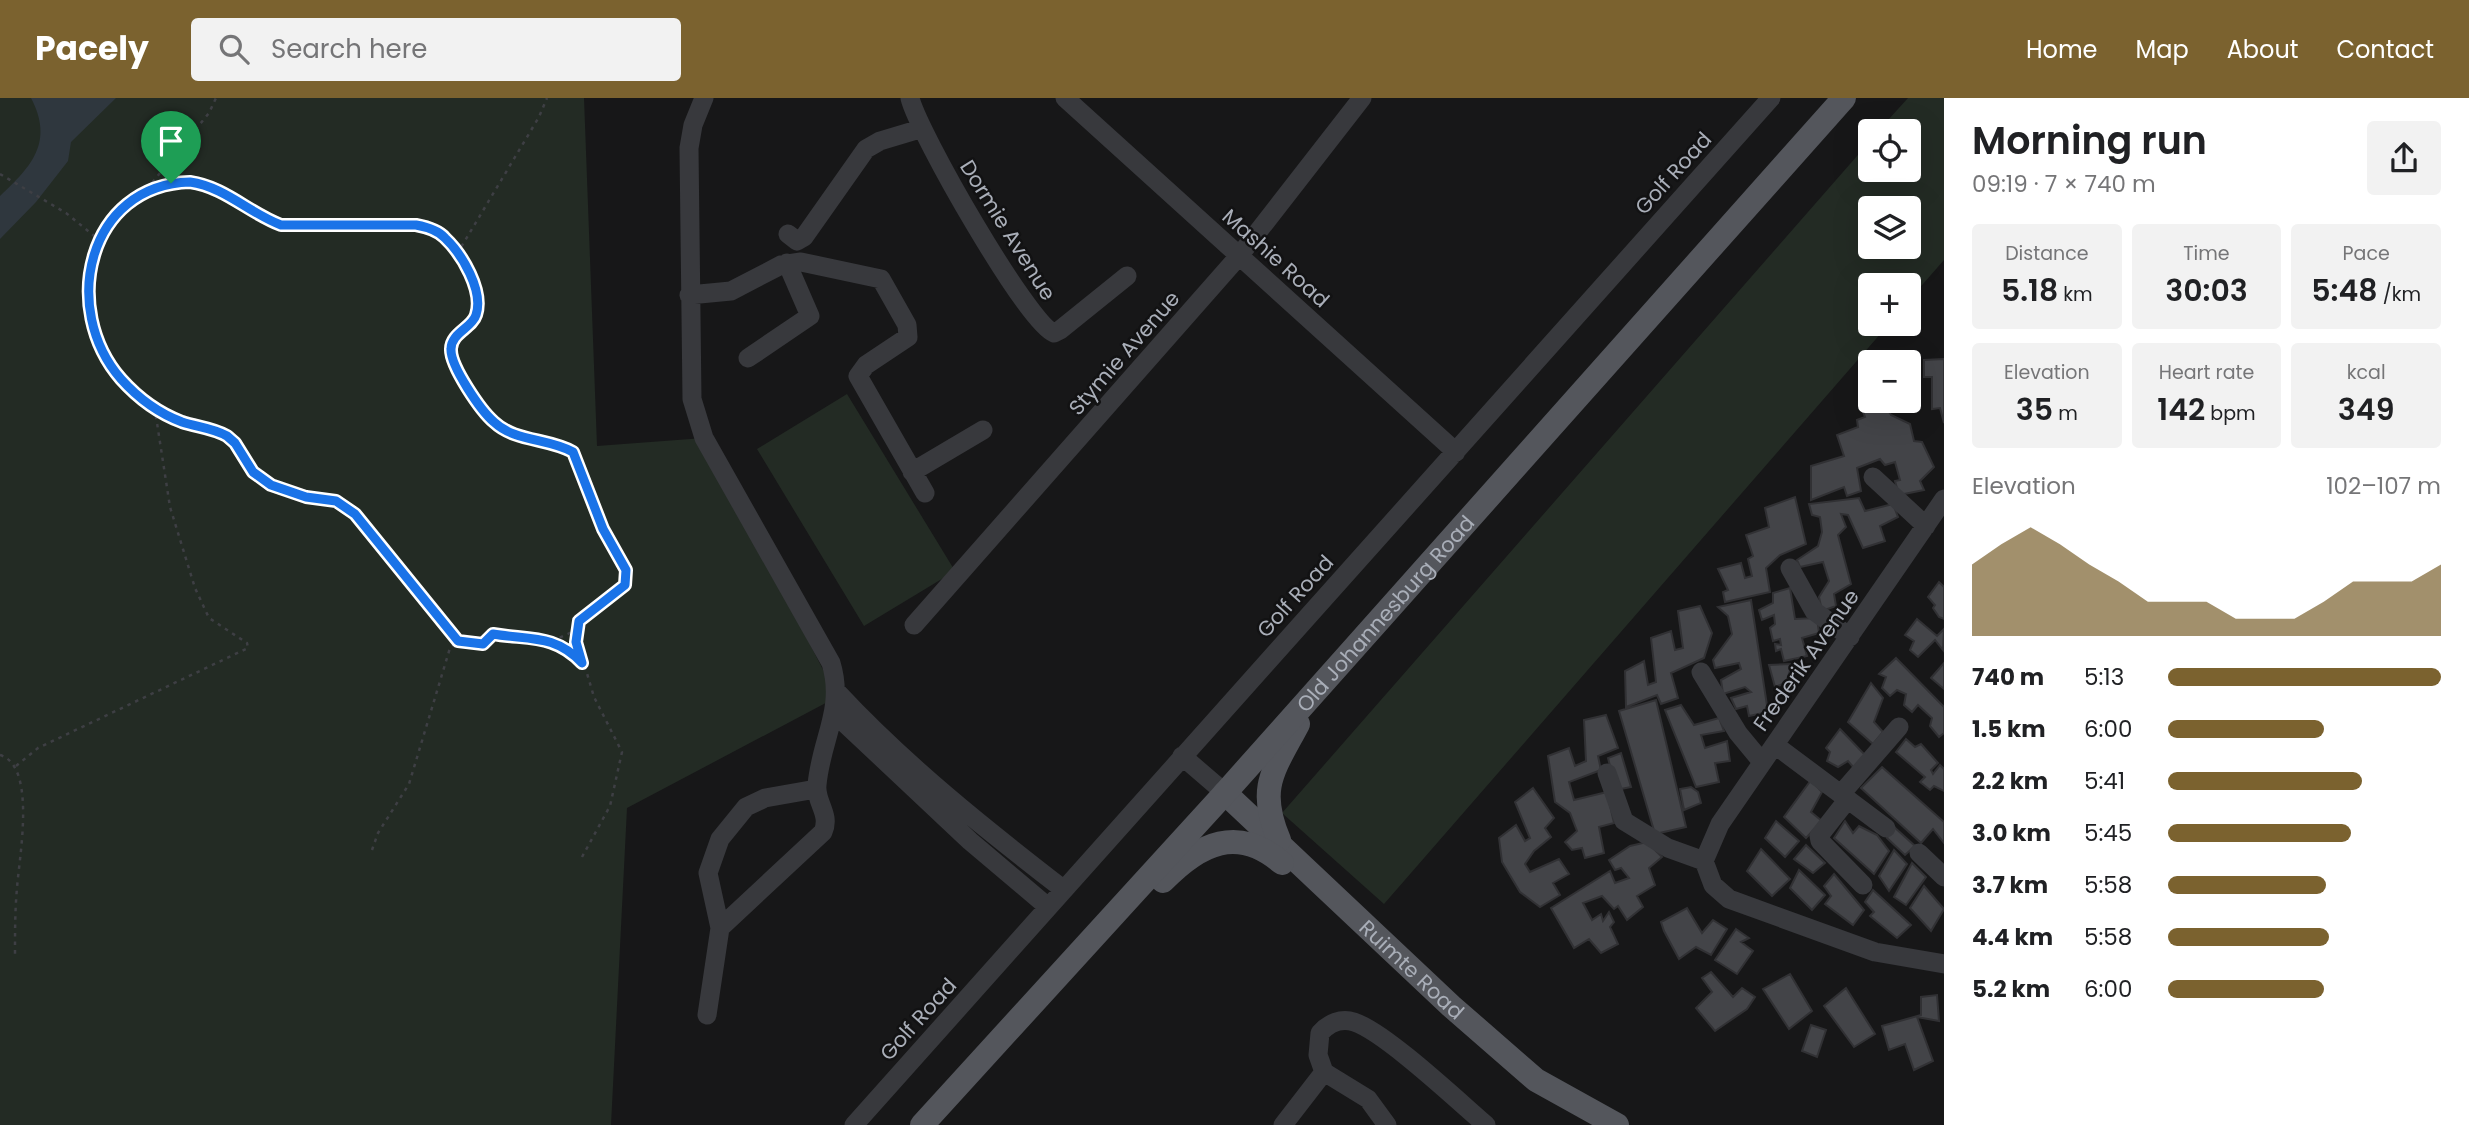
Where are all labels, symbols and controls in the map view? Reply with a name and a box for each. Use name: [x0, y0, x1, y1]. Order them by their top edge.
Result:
search box: [191, 18, 681, 81]
text: Pacely: [35, 25, 149, 72]
icon: search: [215, 30, 253, 68]
text: Search here: [271, 31, 428, 67]
text: Home: [2026, 33, 2098, 66]
text: Map: [2136, 33, 2189, 66]
text: About: [2227, 33, 2298, 66]
text: Contact: [2336, 33, 2434, 66]
pin: [141, 111, 201, 183]
text: Morning run: [1972, 114, 2207, 167]
map controls: [1858, 119, 1921, 413]
button: locate: [1858, 119, 1921, 182]
button: share: [2367, 121, 2441, 195]
icon: arrive: [152, 122, 190, 160]
street label: Golf Road: [1628, 125, 1718, 221]
street label: Dormie Avenue: [953, 154, 1063, 306]
text: 09:19 · 7 × 740 m: [1972, 168, 2156, 200]
button: layers: [1858, 196, 1921, 259]
street label: Mashie Road: [1216, 202, 1336, 314]
text: Distance: [2005, 240, 2088, 267]
text: Time: [2183, 240, 2230, 267]
text: Pace: [2343, 240, 2390, 267]
text: 5.18: [2001, 269, 2058, 312]
text: 30:03: [2165, 269, 2248, 312]
text: 5:48: [2311, 269, 2378, 312]
button: +: [1858, 273, 1921, 336]
text: km: [2058, 281, 2093, 308]
text: /km: [2378, 281, 2421, 308]
street label: Stymie Avenue: [1062, 285, 1186, 421]
button: −: [1858, 350, 1921, 413]
text: Elevation: [2004, 359, 2090, 386]
text: Heart rate: [2159, 359, 2254, 386]
text: kcal: [2347, 359, 2386, 386]
text: 35: [2016, 388, 2053, 431]
text: 142: [2157, 388, 2205, 431]
text: 349: [2338, 388, 2394, 431]
text: m: [2053, 400, 2078, 427]
text: bpm: [2205, 400, 2256, 427]
text: Elevation: [1972, 470, 2076, 502]
text: 102–107 m: [2326, 470, 2441, 502]
street label: Old Johannesburg Road: [1289, 509, 1480, 718]
street label: Golf Road: [1250, 548, 1340, 644]
street label: Frederik Avenue: [1746, 583, 1866, 737]
text: 740 m: [1972, 661, 2044, 693]
text: 5:13: [2084, 661, 2124, 693]
text: 1.5 km: [1972, 713, 2046, 745]
text: 6:00: [2084, 713, 2132, 745]
text: 2.2 km: [1972, 765, 2048, 797]
text: 5:41: [2084, 765, 2125, 797]
text: 3.0 km: [1972, 817, 2051, 849]
text: 5:45: [2084, 817, 2132, 849]
text: 3.7 km: [1972, 869, 2048, 901]
text: 5:58: [2084, 869, 2132, 901]
street label: Ruimte Road: [1353, 913, 1471, 1026]
text: 4.4 km: [1972, 921, 2053, 953]
text: 5:58: [2084, 921, 2132, 953]
street label: Golf Road: [873, 971, 963, 1067]
text: 5.2 km: [1972, 973, 2050, 1005]
text: 6:00: [2084, 973, 2132, 1005]

